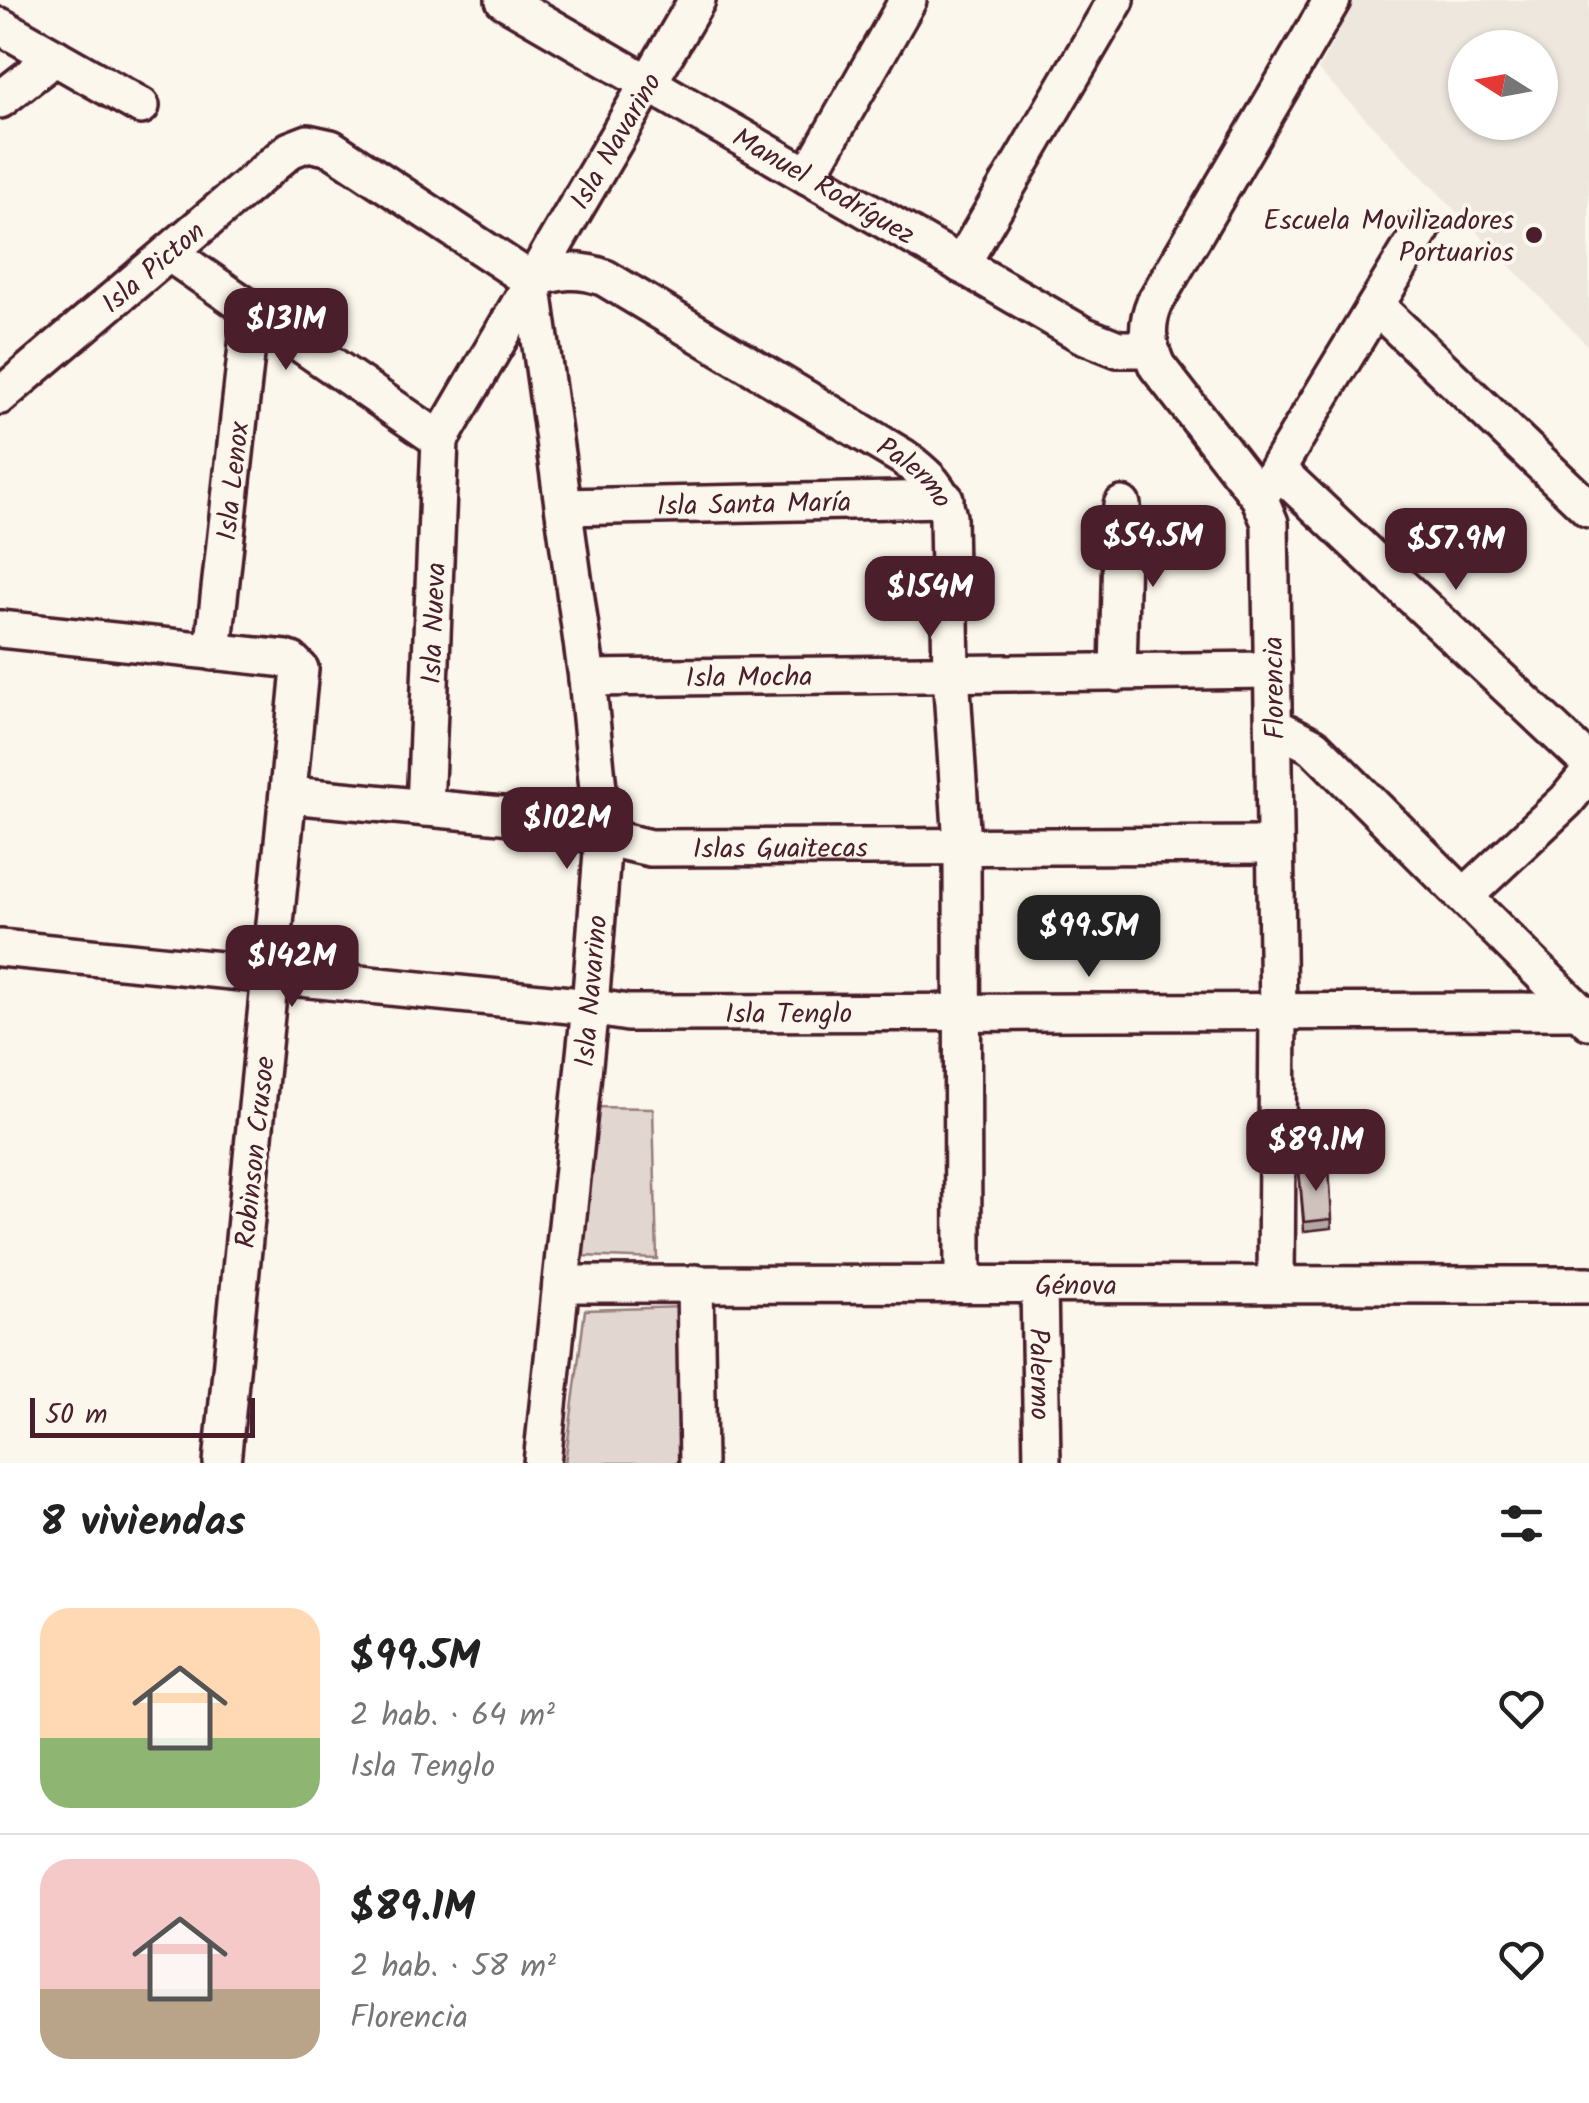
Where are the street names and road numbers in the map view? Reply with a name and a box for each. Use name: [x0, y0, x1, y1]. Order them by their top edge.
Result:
street label: Isla Navarino: [559, 65, 675, 219]
street label: Manuel Rodríguez: [723, 117, 923, 258]
street label: Isla Picton: [92, 211, 216, 326]
street label: Isla Lenox: [206, 418, 264, 543]
street label: Palermo: [867, 426, 963, 515]
street label: Isla Santa María: [656, 481, 852, 530]
street label: Isla Nueva: [410, 561, 460, 685]
street label: Florencia: [1252, 636, 1299, 740]
street label: Isla Mocha: [685, 655, 813, 702]
street label: Islas Guaitecas: [693, 827, 868, 873]
street label: Isla Navarino: [563, 913, 622, 1069]
street label: Isla Tenglo: [725, 993, 852, 1038]
street label: Robinson Crusoe: [224, 1054, 289, 1250]
street label: Génova: [1035, 1264, 1117, 1310]
street label: Palermo: [1015, 1328, 1061, 1420]

